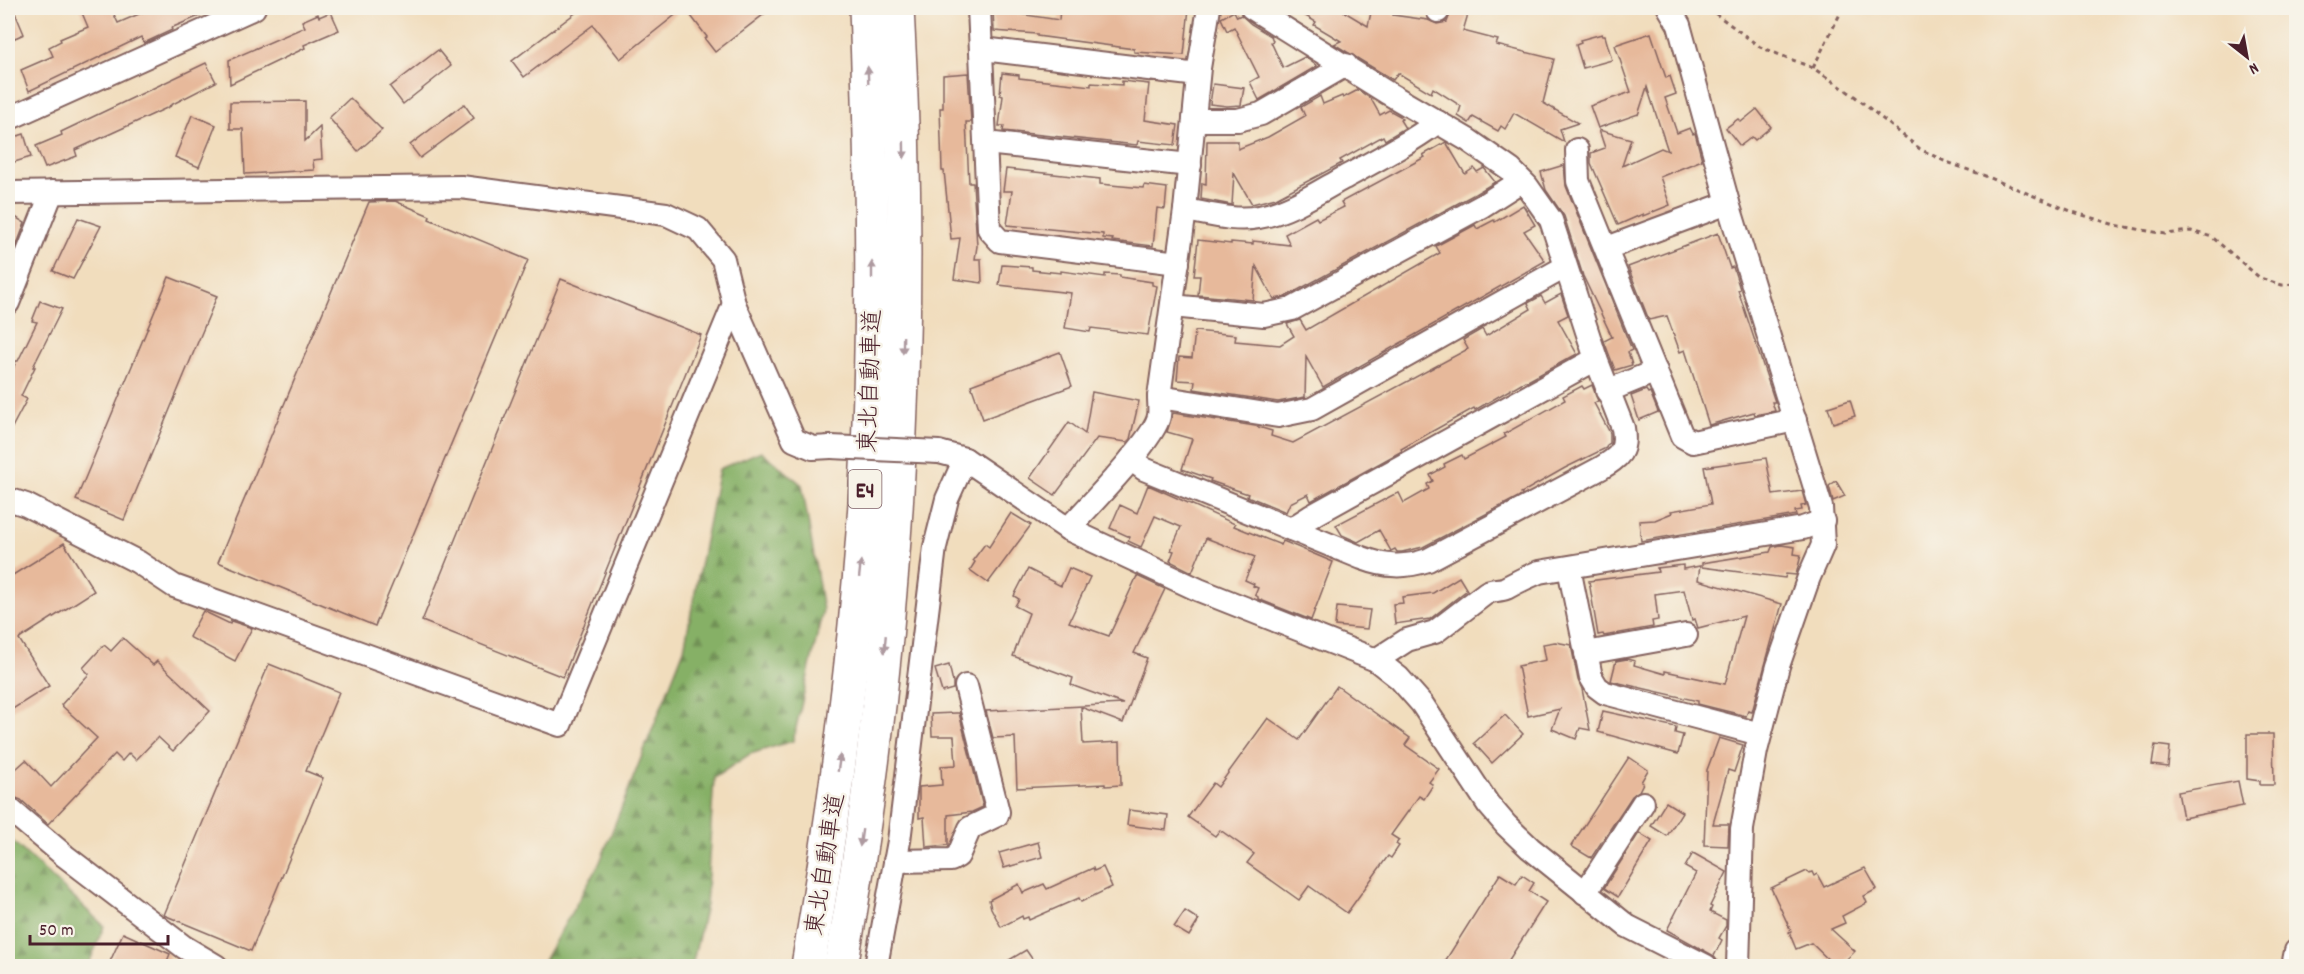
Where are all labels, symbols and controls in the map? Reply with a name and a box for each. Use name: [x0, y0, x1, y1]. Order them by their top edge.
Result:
north arrow: [2217, 27, 2277, 87]
text: N: [2244, 56, 2263, 80]
one-way arrow: [864, 65, 873, 84]
one-way arrow: [899, 140, 909, 159]
one-way arrow: [867, 260, 877, 279]
street label: 東北自動車道: [852, 309, 892, 454]
one-way arrow: [898, 335, 908, 354]
road number: E4: [848, 470, 882, 508]
one-way arrow: [855, 560, 865, 579]
one-way arrow: [880, 635, 889, 654]
one-way arrow: [835, 754, 844, 773]
street label: 東北自動車道: [799, 791, 855, 938]
one-way arrow: [857, 828, 866, 847]
scale bar: [30, 908, 168, 946]
text: 50 m: [39, 919, 74, 944]

